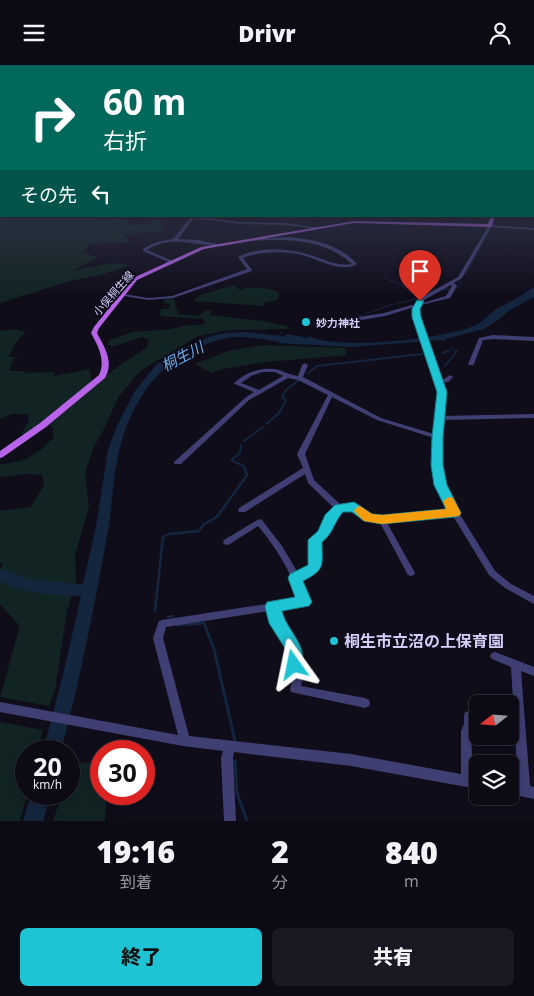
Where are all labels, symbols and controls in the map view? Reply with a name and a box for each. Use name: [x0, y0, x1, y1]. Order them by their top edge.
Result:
text: Drivr: [238, 18, 296, 48]
icon: menu: [20, 19, 48, 47]
icon: person: [486, 19, 514, 47]
text: 60 m: [103, 78, 186, 125]
icon: right: [20, 85, 85, 150]
text: 右折: [103, 125, 147, 155]
icon: left: [87, 180, 115, 208]
text: その先: [20, 182, 77, 208]
pin: [399, 250, 441, 301]
icon: arrive: [406, 257, 434, 285]
street label: 小俣桐生線: [89, 267, 137, 319]
place label: 妙力神社: [316, 315, 360, 330]
marker: 妙力神社: [300, 316, 312, 328]
water label: 桐生川: [157, 336, 208, 375]
place label: 桐生市立沼の上保育園: [344, 630, 504, 652]
marker: 桐生市立沼の上保育園: [328, 635, 340, 647]
position arrow: [267, 638, 319, 690]
north arrow: [469, 695, 519, 745]
map controls: [469, 695, 519, 805]
speed limit sign: 30: [90, 740, 155, 805]
text: 20: [33, 749, 62, 783]
button: layers: [469, 755, 519, 805]
text: km/h: [33, 776, 62, 793]
text: 19:16: [96, 831, 175, 872]
text: 2: [271, 831, 289, 872]
text: 840: [385, 832, 438, 873]
text: m: [404, 870, 419, 892]
text: 到着: [120, 871, 152, 893]
text: 分: [272, 871, 288, 893]
button: 終了: [20, 928, 262, 986]
button: 共有: [272, 928, 514, 986]

